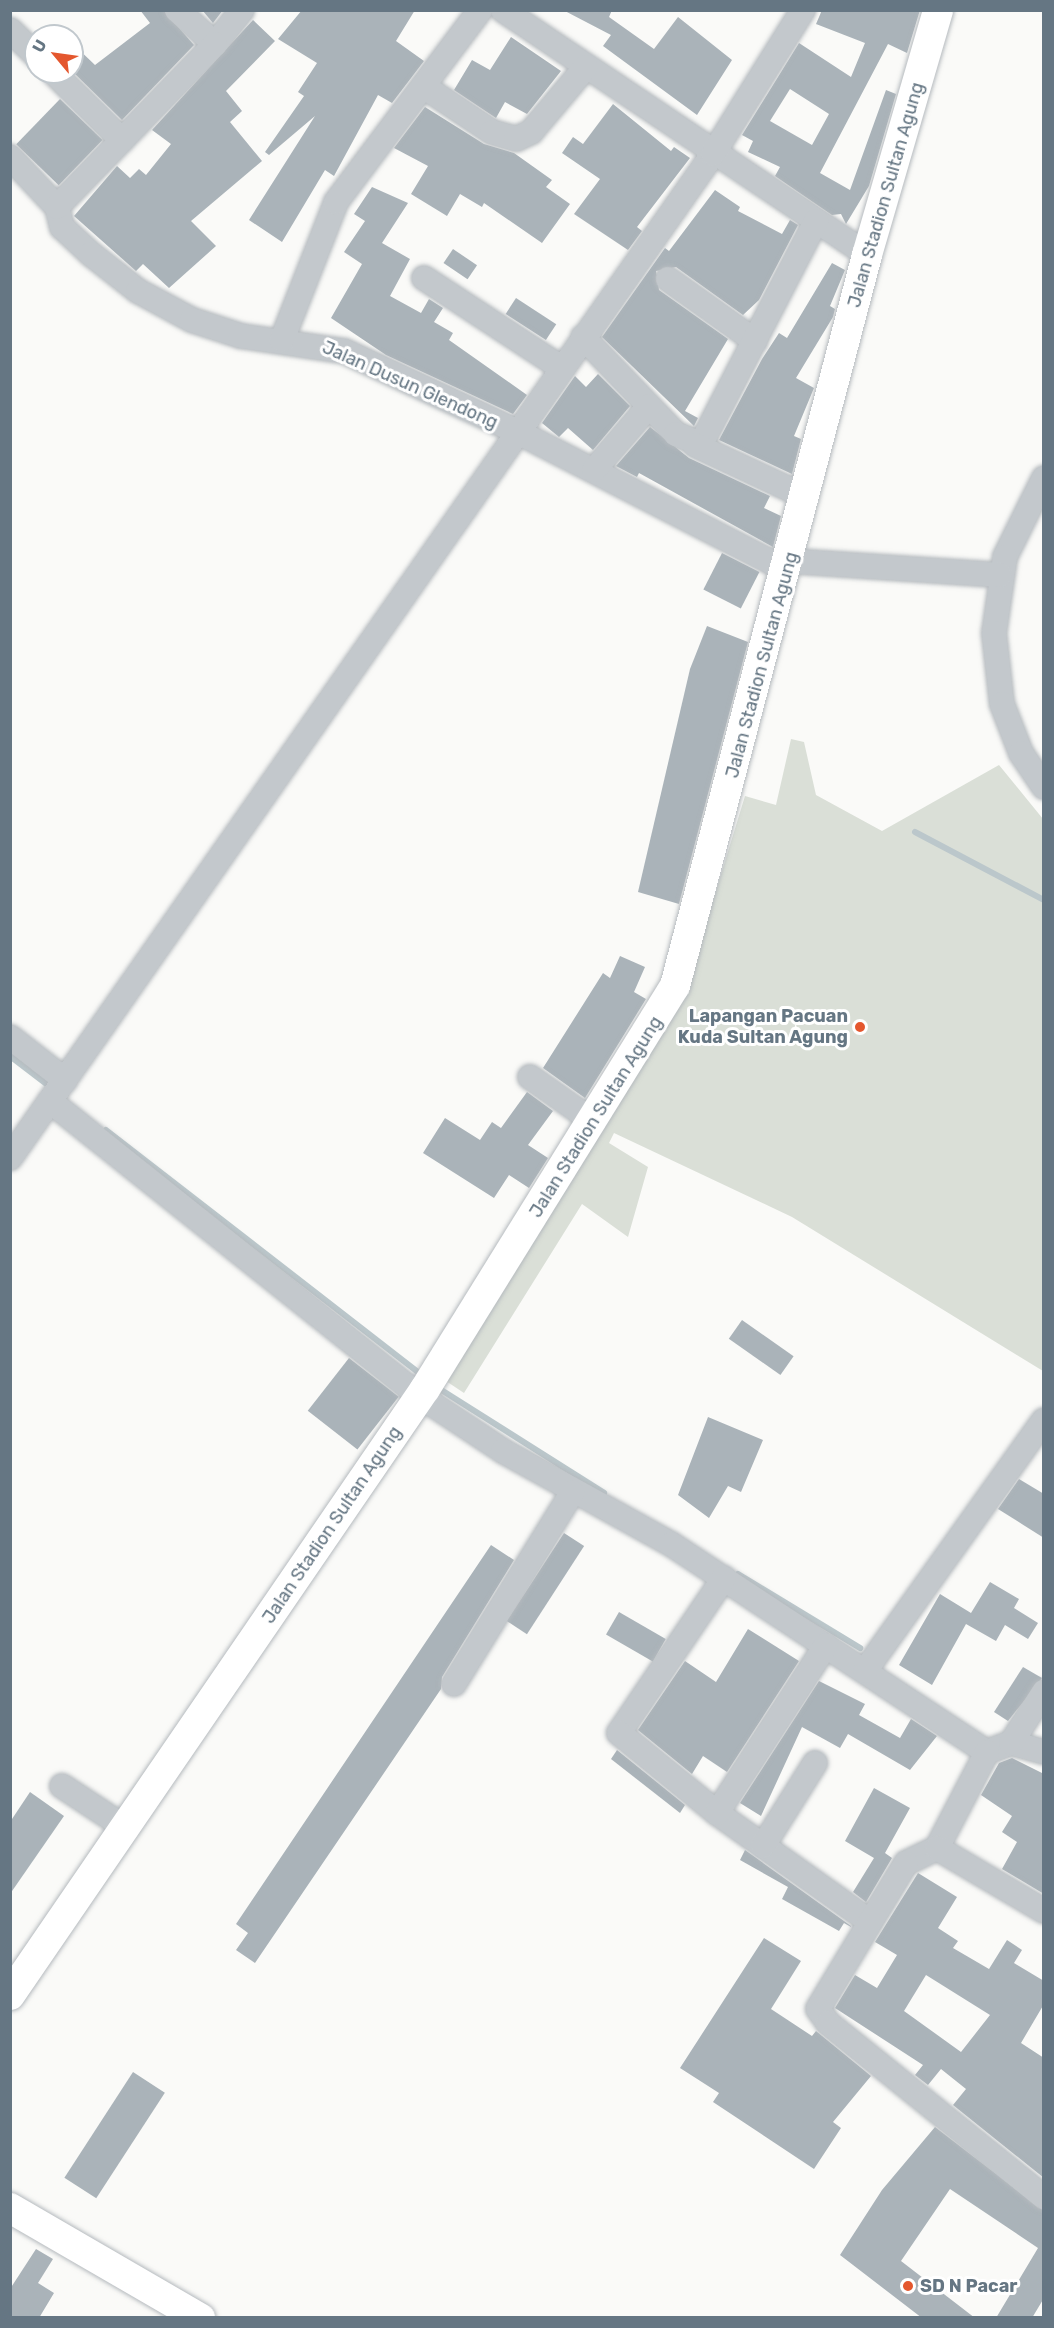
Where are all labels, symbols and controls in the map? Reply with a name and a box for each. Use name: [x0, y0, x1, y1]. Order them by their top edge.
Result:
north arrow: [24, 24, 84, 84]
text: U: [28, 36, 51, 56]
street label: Jalan Stadion Sultan Agung: [843, 80, 929, 310]
street label: Jalan Dusun Glendong: [319, 337, 501, 433]
street label: Jalan Stadion Sultan Agung: [721, 549, 803, 781]
place label: Lapangan Pacuan Kuda Sultan Agung: [677, 1006, 848, 1048]
street label: Jalan Stadion Sultan Agung: [525, 1012, 667, 1222]
marker: Lapangan Pacuan Kuda Sultan Agung: [853, 1020, 867, 1034]
street label: Jalan Stadion Sultan Agung: [258, 1422, 406, 1628]
place label: SD N Pacar: [920, 2275, 1017, 2297]
marker: SD N Pacar: [901, 2279, 915, 2293]

